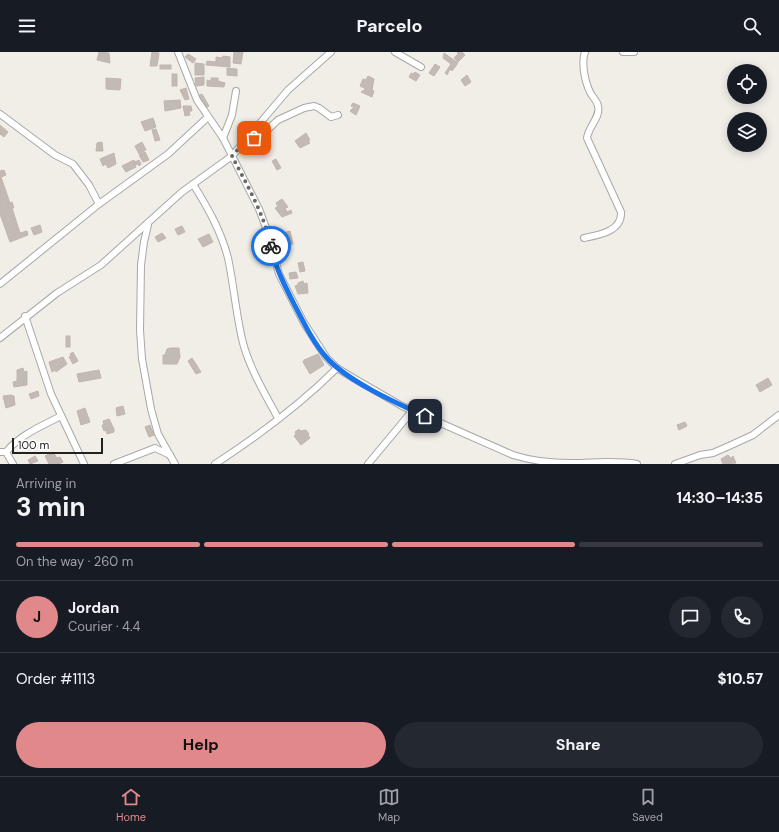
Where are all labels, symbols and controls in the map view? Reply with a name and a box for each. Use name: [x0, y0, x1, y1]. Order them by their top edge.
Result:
text: Parcelo: [357, 14, 422, 38]
icon: menu: [16, 15, 38, 37]
icon: search: [741, 15, 763, 37]
map controls: [727, 64, 767, 152]
button: locate: [727, 64, 767, 104]
button: layers: [727, 112, 767, 152]
pin: [237, 121, 271, 155]
icon: bag: [243, 127, 265, 149]
courier: [251, 226, 291, 266]
icon: bike: [260, 235, 282, 257]
pin: [408, 399, 442, 433]
icon: home: [414, 405, 436, 427]
scale bar: [12, 436, 103, 455]
text: 100 m: [18, 438, 49, 452]
text: Arriving in: [16, 475, 76, 492]
text: 14:30–14:35: [677, 488, 763, 508]
text: 3 min: [16, 490, 85, 524]
text: On the way · 260 m: [16, 553, 133, 570]
button: chat: [669, 596, 711, 638]
button: phone: [721, 596, 763, 638]
text: Jordan: [68, 598, 119, 618]
text: J: [33, 607, 41, 627]
text: Courier · 4.4: [68, 618, 140, 635]
text: Order #1113: [16, 669, 95, 689]
text: $10.57: [717, 669, 763, 689]
button: Help: [16, 722, 386, 768]
button: Share: [394, 722, 763, 768]
tab: Home: [116, 786, 146, 824]
tab: Map: [378, 786, 400, 824]
tab: Saved: [632, 786, 663, 824]

